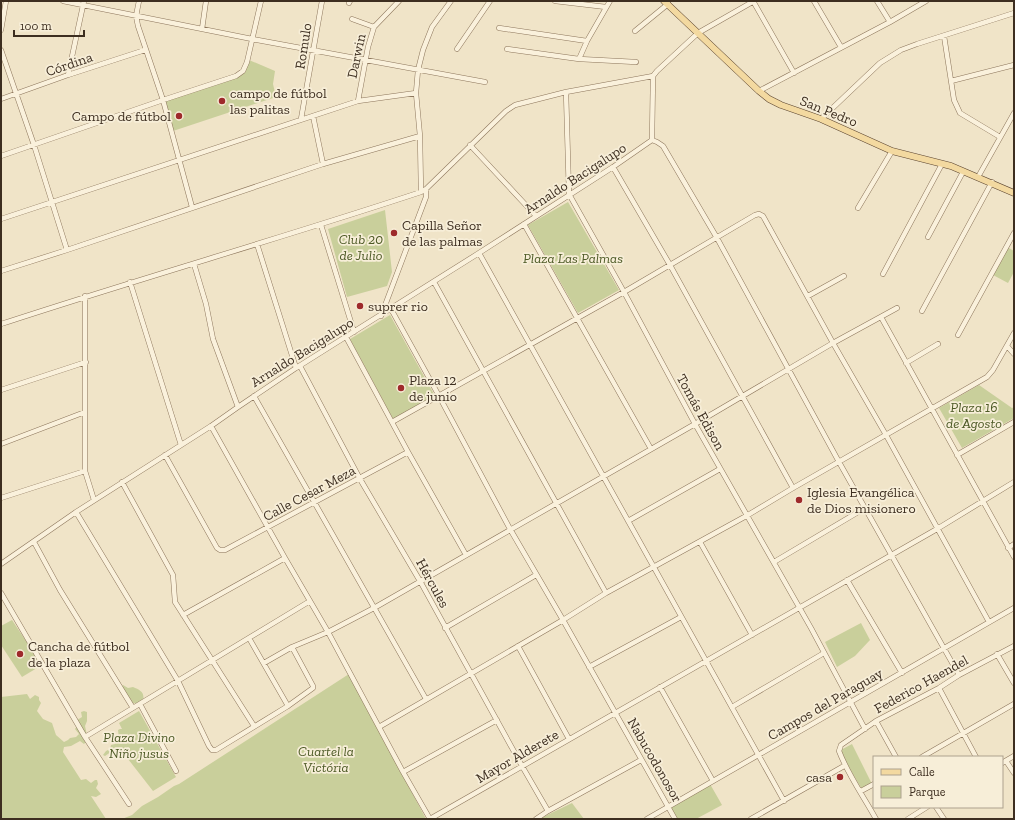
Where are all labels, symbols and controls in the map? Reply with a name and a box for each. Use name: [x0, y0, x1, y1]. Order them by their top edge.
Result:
scale bar: [14, 12, 84, 38]
text: 100 m: [20, 19, 52, 33]
street label: Romulo: [291, 22, 316, 70]
street label: Darwin: [343, 32, 369, 80]
street label: Córdina: [43, 48, 95, 80]
place label: campo de fútbol las palitas: [230, 85, 327, 118]
street label: San Pedro: [798, 92, 860, 131]
marker: campo de fútbol las palitas: [217, 96, 227, 106]
place label: Campo de fútbol: [72, 108, 171, 125]
marker: Campo de fútbol: [174, 111, 184, 121]
street label: Arnaldo Bacigalupo: [521, 139, 629, 218]
place label: Capilla Señor de las palmas: [402, 217, 482, 250]
marker: Capilla Señor de las palmas: [389, 228, 399, 238]
park label: Club 20 de Julio: [339, 231, 383, 264]
park label: Plaza Las Palmas: [523, 250, 623, 267]
place label: suprer rio: [368, 298, 428, 315]
marker: suprer rio: [355, 301, 365, 311]
street label: Arnaldo Bacigalupo: [248, 314, 357, 391]
street label: Tomás Edison: [673, 371, 728, 453]
place label: Plaza 12 de junio: [409, 372, 457, 405]
marker: Plaza 12 de junio: [396, 383, 406, 393]
park label: Plaza 16 de Agosto: [946, 399, 1002, 432]
street label: Calle Cesar Meza: [260, 462, 359, 525]
place label: Iglesia Evangélica de Dios misionero: [807, 484, 916, 517]
marker: Iglesia Evangélica de Dios misionero: [794, 495, 804, 505]
street label: Hércules: [412, 556, 453, 611]
place label: Cancha de fútbol de la plaza: [28, 638, 130, 671]
marker: Cancha de fútbol de la plaza: [15, 649, 25, 659]
street label: Federico Haendel: [871, 651, 971, 717]
street label: Campos del Paraguay: [765, 664, 886, 744]
street label: Nabucodonosor: [623, 715, 686, 806]
street label: Mayor Alderete: [473, 726, 562, 787]
park label: Plaza Divino Niño jusus: [103, 729, 175, 762]
park label: Cuartel la Victória: [298, 743, 354, 776]
legend: [873, 756, 1003, 808]
text: Calle: [909, 765, 935, 779]
place label: casa: [806, 769, 832, 786]
marker: casa: [835, 772, 845, 782]
text: Parque: [909, 785, 946, 799]

